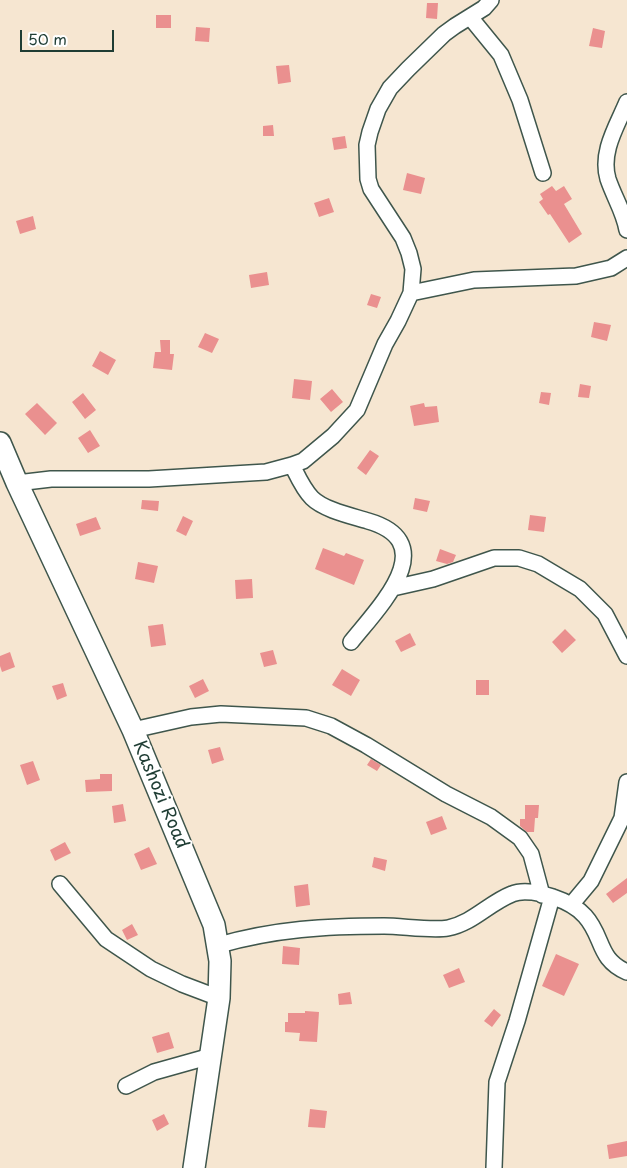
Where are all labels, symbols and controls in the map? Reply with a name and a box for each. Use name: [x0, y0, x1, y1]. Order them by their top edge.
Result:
scale bar: [22, 20, 116, 52]
text: 50 m: [28, 27, 67, 50]
street label: Kashozi Road: [128, 738, 192, 852]

